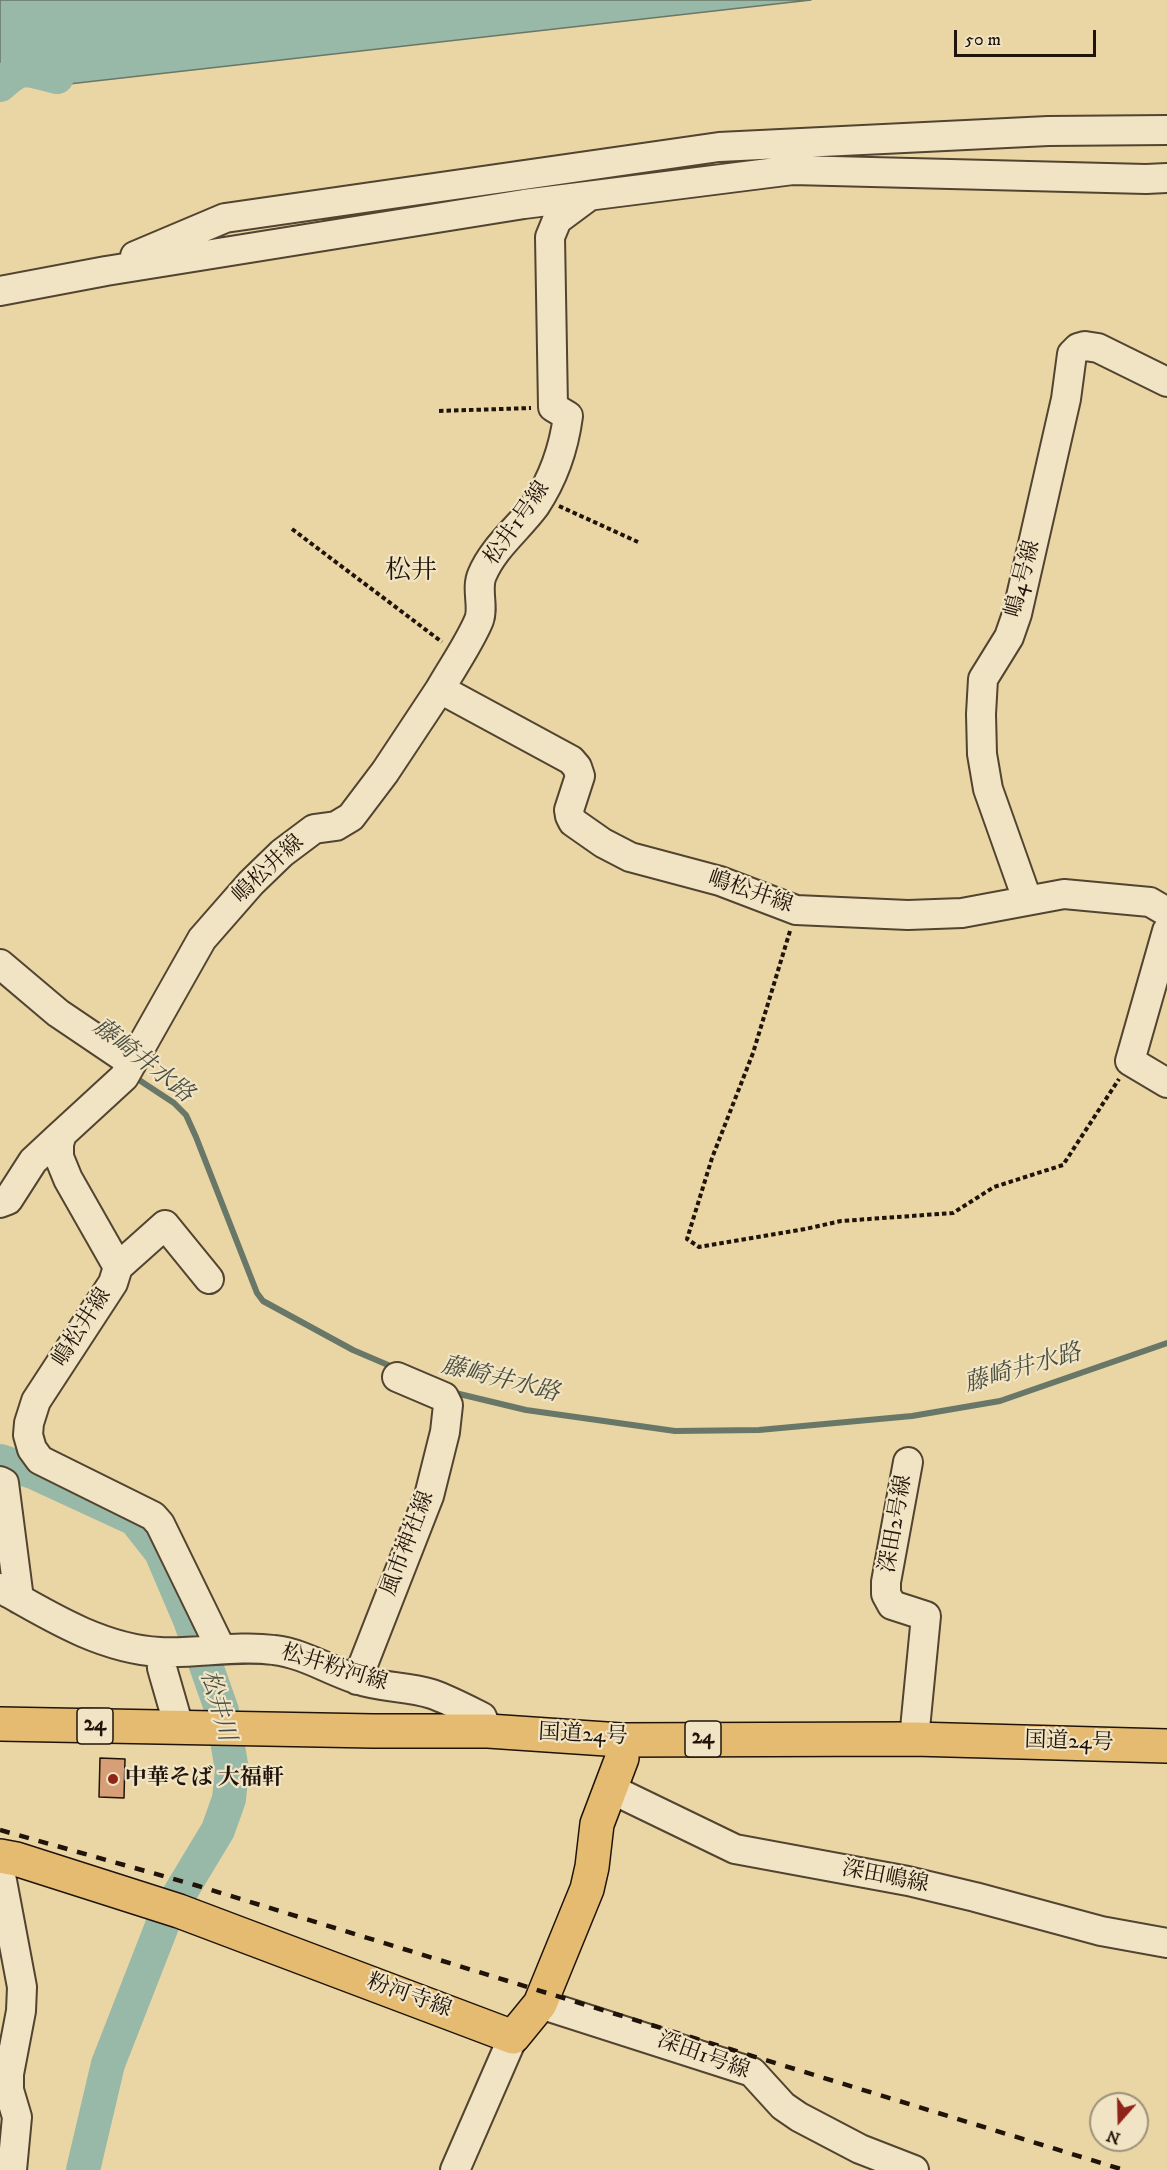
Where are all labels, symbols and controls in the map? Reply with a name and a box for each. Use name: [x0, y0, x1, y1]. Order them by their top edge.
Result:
scale bar: [957, 18, 1100, 56]
text: 50 m: [965, 29, 1001, 51]
street label: 松井1号線: [480, 477, 556, 571]
street label: 嶋4号線: [1001, 538, 1047, 620]
district label: 松井: [385, 557, 437, 589]
street label: 嶋松井線: [228, 830, 310, 910]
street label: 嶋松井線: [704, 866, 796, 920]
water label: 藤崎井水路: [86, 1014, 198, 1110]
street label: 嶋松井線: [48, 1284, 118, 1372]
water label: 藤崎井水路: [961, 1340, 1085, 1400]
water label: 藤崎井水路: [438, 1353, 562, 1409]
street label: 深田2号線: [875, 1473, 919, 1575]
street label: 風市神社線: [377, 1488, 441, 1600]
street label: 松井粉河線: [278, 1640, 390, 1698]
water label: 松井川: [192, 1667, 240, 1745]
road number: 24: [77, 1708, 113, 1744]
street label: 国道24号: [538, 1720, 628, 1752]
road number: 24: [685, 1721, 721, 1757]
street label: 国道24号: [1024, 1728, 1114, 1758]
place label: 中華そば 大福軒: [125, 1766, 284, 1792]
marker: 中華そば 大福軒: [106, 1772, 120, 1786]
street label: 深田嶋線: [839, 1857, 931, 1899]
street label: 粉河寺線: [363, 1970, 455, 2024]
street label: 深田1号線: [653, 2028, 753, 2086]
north arrow: [1089, 2092, 1149, 2152]
text: N: [1104, 2125, 1123, 2149]

